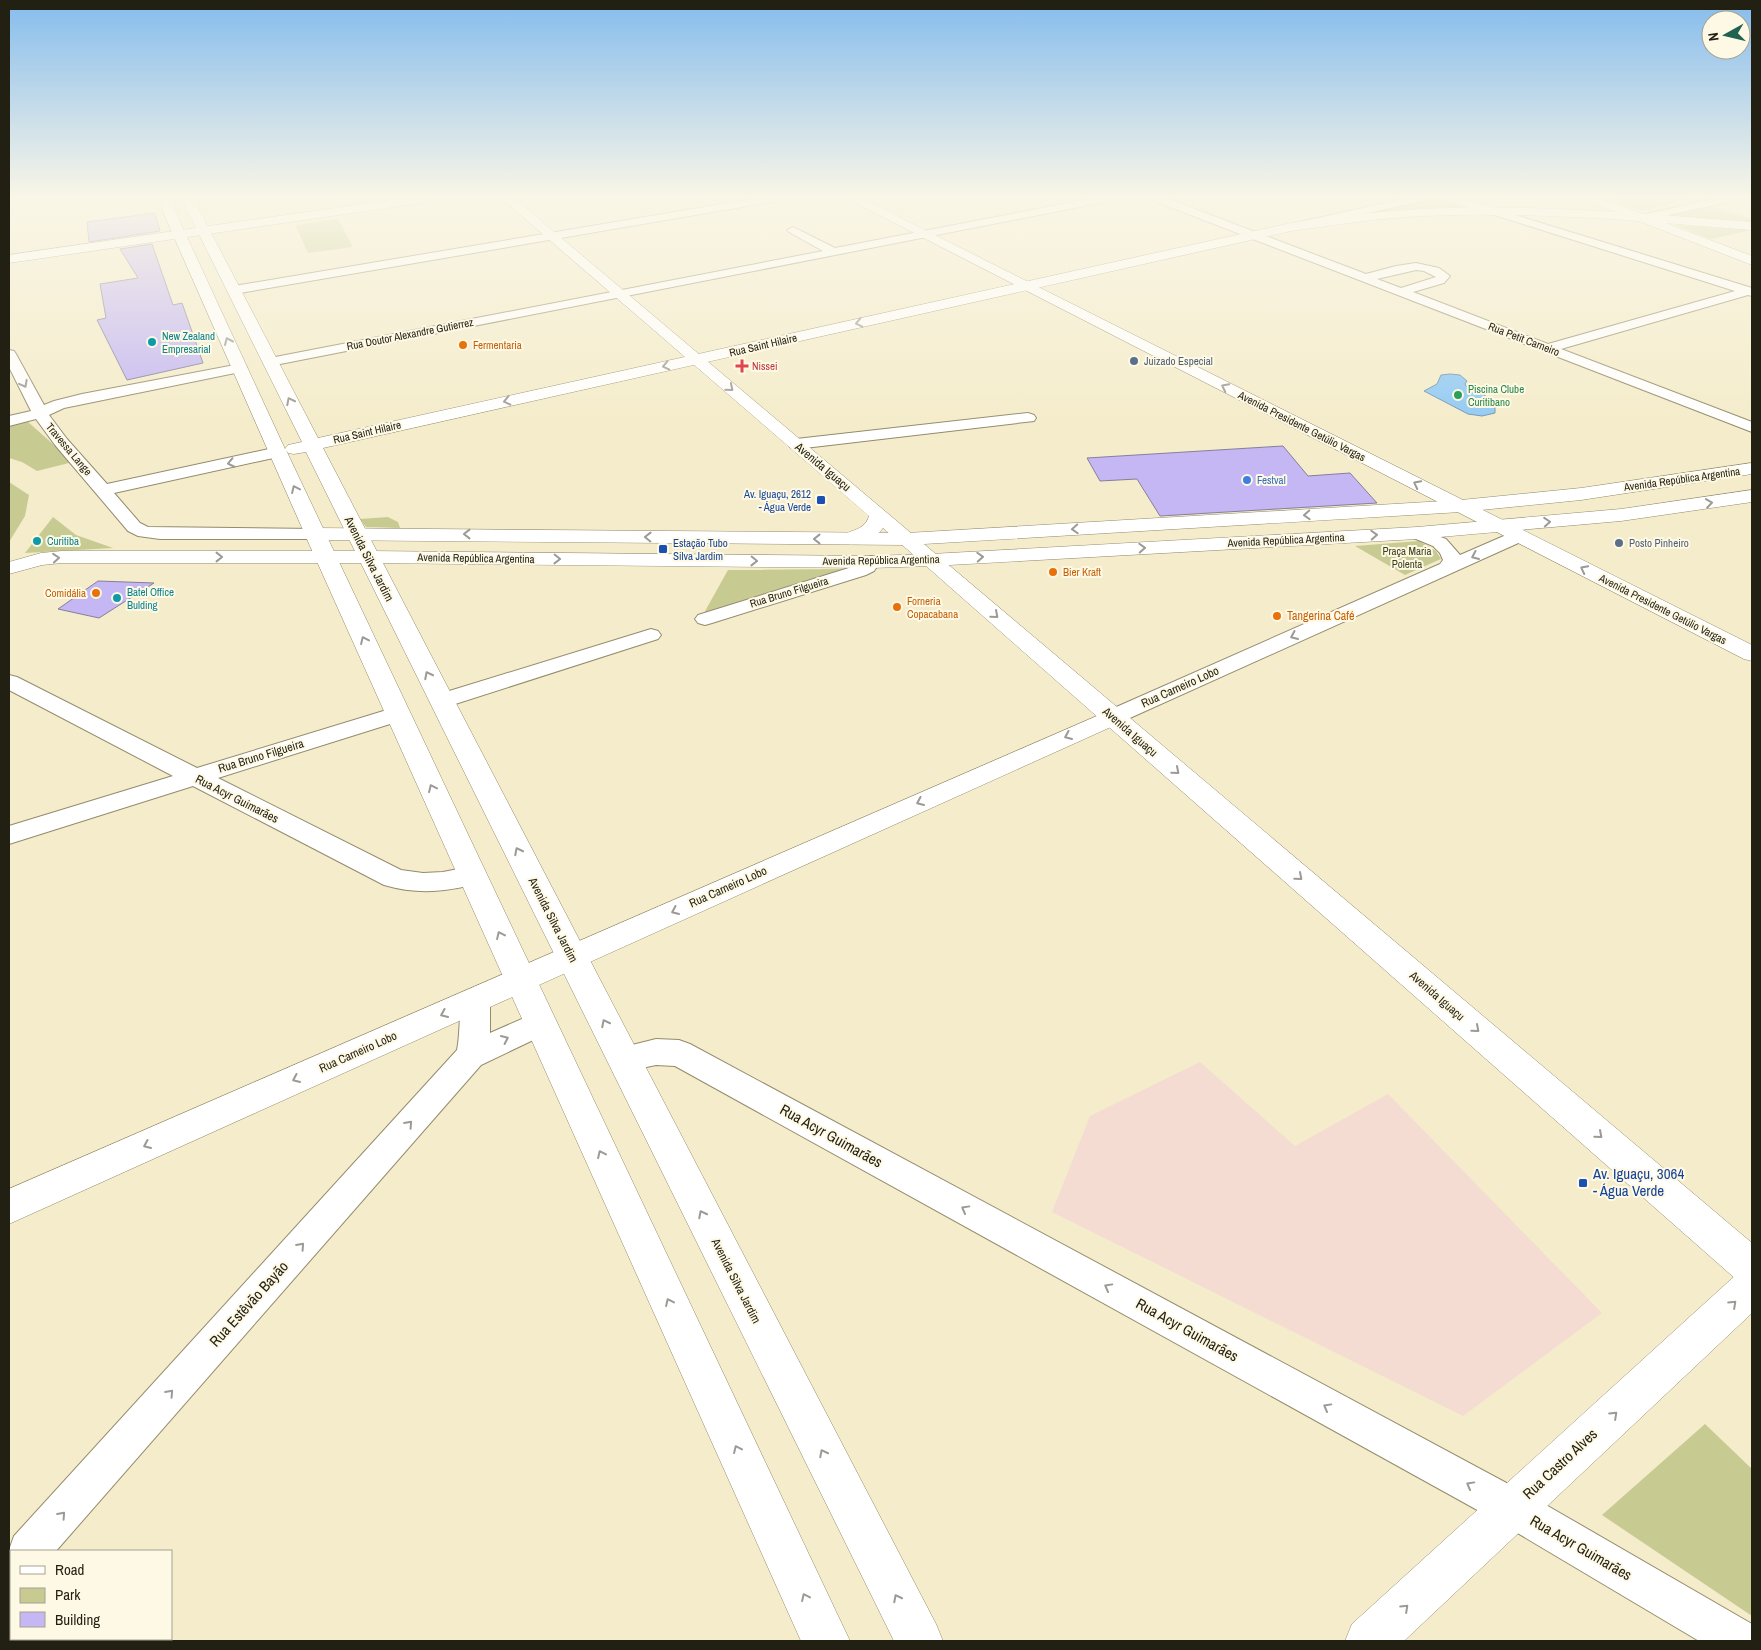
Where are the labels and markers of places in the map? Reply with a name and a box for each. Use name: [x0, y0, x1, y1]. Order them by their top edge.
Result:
place label: New Zealand Empresarial: [162, 329, 215, 356]
marker: New Zealand Empresarial: [146, 336, 158, 348]
place label: Fermentaria: [473, 338, 522, 352]
marker: Fermentaria: [457, 339, 469, 351]
place label: Juizado Especial: [1144, 354, 1213, 368]
marker: Juizado Especial: [1128, 355, 1140, 367]
place label: Nissei: [752, 359, 778, 373]
marker: Nissei: [736, 360, 748, 372]
place label: Piscina Clube Curitibano: [1468, 382, 1524, 409]
marker: Piscina Clube Curitibano: [1452, 389, 1464, 401]
place label: Festval: [1257, 473, 1286, 487]
marker: Festval: [1241, 474, 1253, 486]
place label: Av. Iguaçu, 2612 - Água Verde: [743, 487, 811, 514]
marker: Av. Iguaçu, 2612 - Água Verde: [815, 494, 827, 506]
place label: Curitiba: [47, 534, 79, 548]
marker: Curitiba: [31, 535, 43, 547]
place label: Estação Tubo Silva Jardim: [673, 536, 728, 563]
place label: Posto Pinheiro: [1629, 536, 1689, 550]
marker: Posto Pinheiro: [1613, 537, 1625, 549]
marker: Estação Tubo Silva Jardim: [657, 543, 669, 555]
place label: Bier Kraft: [1063, 565, 1102, 579]
marker: Bier Kraft: [1047, 566, 1059, 578]
place label: Batel Office Bulding: [127, 585, 174, 612]
place label: Comidália: [45, 586, 86, 600]
marker: Comidália: [90, 587, 102, 599]
marker: Batel Office Bulding: [111, 592, 123, 604]
place label: Forneria Copacabana: [907, 594, 958, 621]
marker: Forneria Copacabana: [891, 601, 903, 613]
place label: Tangerina Café: [1287, 608, 1354, 624]
marker: Tangerina Café: [1271, 610, 1283, 622]
place label: Av. Iguaçu, 3064 - Água Verde: [1592, 1163, 1684, 1201]
marker: Av. Iguaçu, 3064 - Água Verde: [1577, 1177, 1589, 1189]

